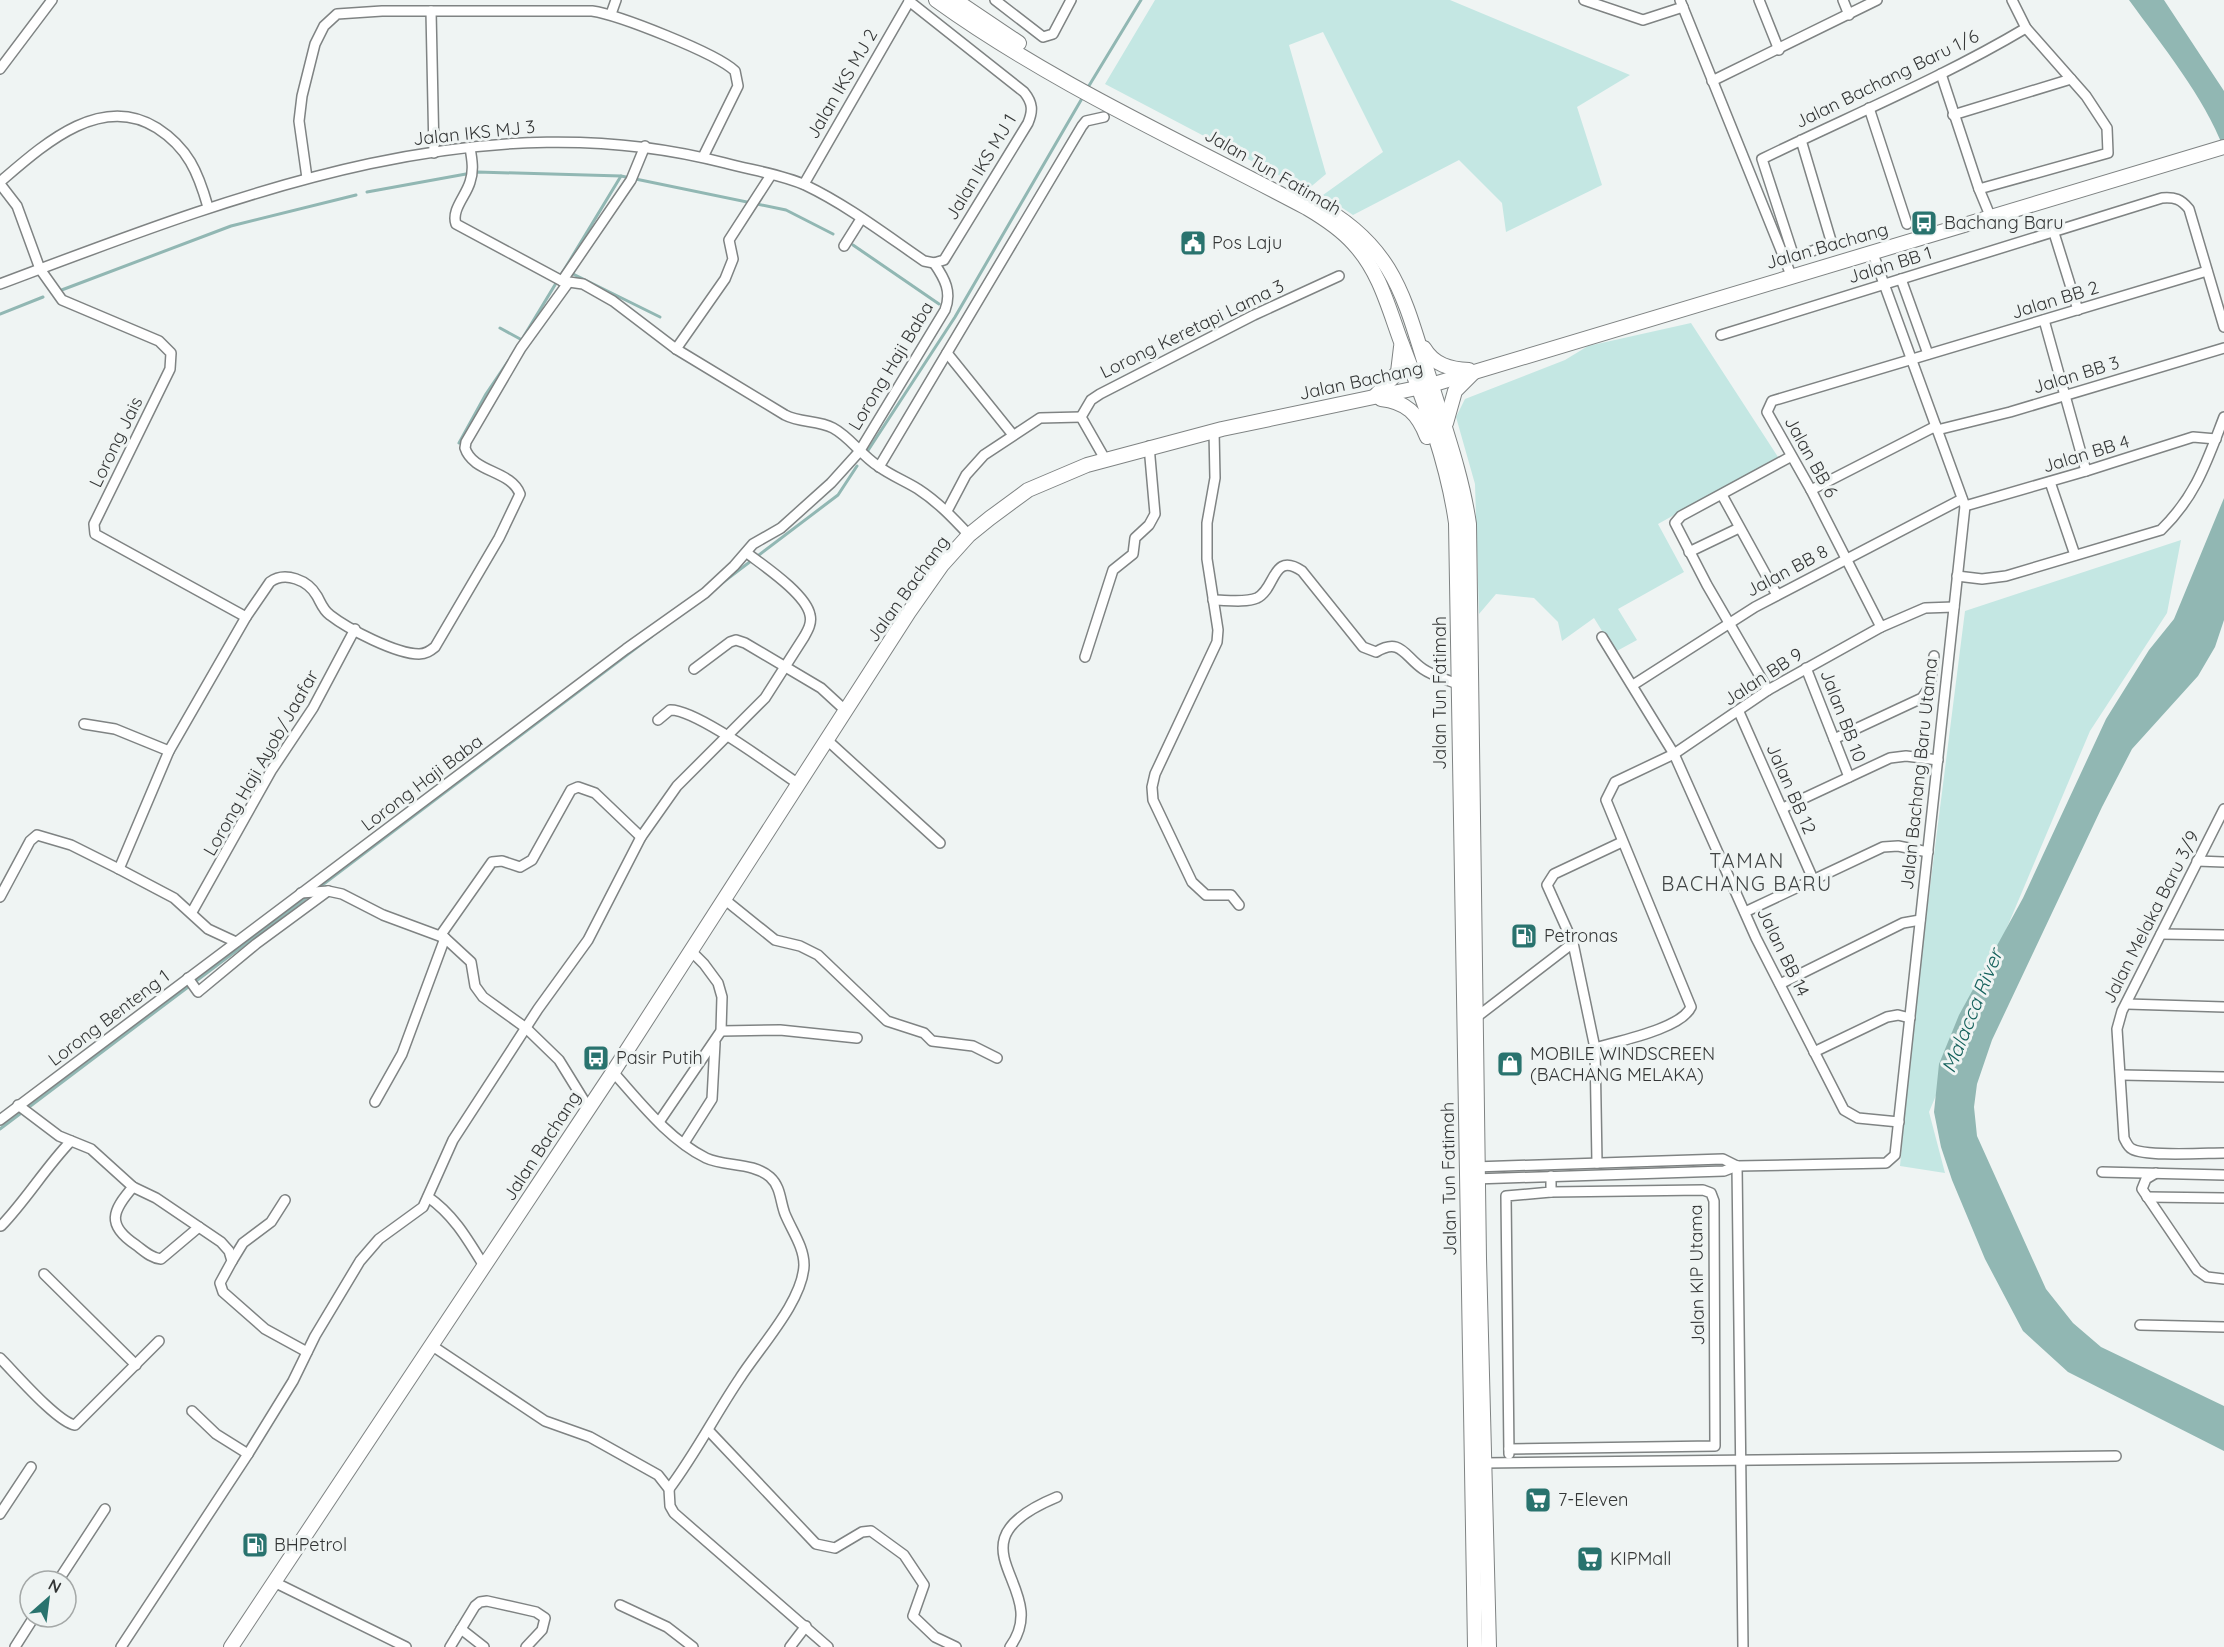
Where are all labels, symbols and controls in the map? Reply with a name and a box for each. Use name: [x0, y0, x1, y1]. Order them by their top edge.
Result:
street label: Jalan Bachang Baru 1/6: [1791, 24, 1983, 133]
street label: Jalan IKS MJ 2: [801, 25, 882, 143]
street label: Jalan IKS MJ 1: [940, 109, 1021, 224]
street label: Jalan IKS MJ 3: [412, 115, 536, 150]
street label: Jalan Tun Fatimah: [1201, 123, 1346, 220]
bus stop icon: Bachang Baru: [1909, 208, 1939, 238]
place label: Bachang Baru: [1944, 211, 2063, 234]
street label: Jalan Bachang: [1763, 217, 1891, 274]
public building icon: Pos Laju: [1178, 228, 1208, 258]
place label: Pos Laju: [1212, 231, 1282, 254]
street label: Jalan BB 1: [1845, 241, 1935, 288]
street label: Lorong Keretapi Lama 3: [1096, 274, 1288, 383]
street label: Jalan BB 2: [2009, 275, 2101, 324]
street label: Lorong Haji Baba: [843, 297, 938, 434]
street label: Jalan BB 3: [2030, 350, 2122, 399]
street label: Jalan Bachang: [1297, 356, 1425, 405]
street label: Lorong Jais: [84, 393, 147, 491]
street label: Jalan BB 6: [1780, 412, 1843, 502]
street label: Jalan BB 4: [2040, 429, 2132, 478]
street label: Jalan Bachang: [861, 531, 954, 647]
street label: Jalan BB 8: [1742, 539, 1832, 602]
street label: Jalan Tun Fatimah: [1428, 616, 1451, 770]
street label: Jalan BB 9: [1719, 642, 1807, 711]
street label: Jalan Bachang Baru Utama: [1895, 657, 1942, 891]
street label: Lorong Haji Ayob/Jaafar: [198, 666, 323, 860]
street label: Jalan BB 10: [1815, 666, 1872, 765]
street label: Lorong Haji Baba: [356, 729, 487, 836]
street label: Jalan BB 12: [1761, 740, 1822, 838]
street label: Jalan Melaka Baru 3/9: [2097, 827, 2204, 1007]
district label: TAMAN BACHANG BARU: [1661, 848, 1833, 896]
street label: Jalan BB 14: [1752, 904, 1815, 1000]
fuel station icon: Petronas: [1509, 921, 1539, 951]
place label: Petronas: [1544, 924, 1618, 947]
water label: Malacca River: [1935, 943, 2008, 1076]
street label: Lorong Benteng 1: [43, 964, 174, 1071]
place label: MOBILE WINDSCREEN (BACHANG MELAKA): [1530, 1042, 1715, 1086]
bus stop icon: Pasir Putih: [581, 1043, 611, 1073]
place label: Pasir Putih: [616, 1046, 703, 1069]
shop icon: MOBILE WINDSCREEN (BACHANG MELAKA): [1495, 1049, 1525, 1079]
street label: Jalan Bachang: [498, 1087, 586, 1205]
street label: Jalan Tun Fatimah: [1436, 1102, 1461, 1256]
street label: Jalan KIP Utama: [1684, 1204, 1709, 1346]
supermarket icon: 7-Eleven: [1523, 1485, 1553, 1515]
place label: 7-Eleven: [1558, 1488, 1629, 1511]
fuel station icon: BHPetrol: [240, 1530, 270, 1560]
place label: BHPetrol: [274, 1533, 347, 1556]
supermarket icon: KIPMall: [1575, 1544, 1605, 1574]
place label: KIPMall: [1610, 1547, 1671, 1570]
north arrow: [18, 1569, 78, 1629]
text: N: [45, 1574, 65, 1597]

